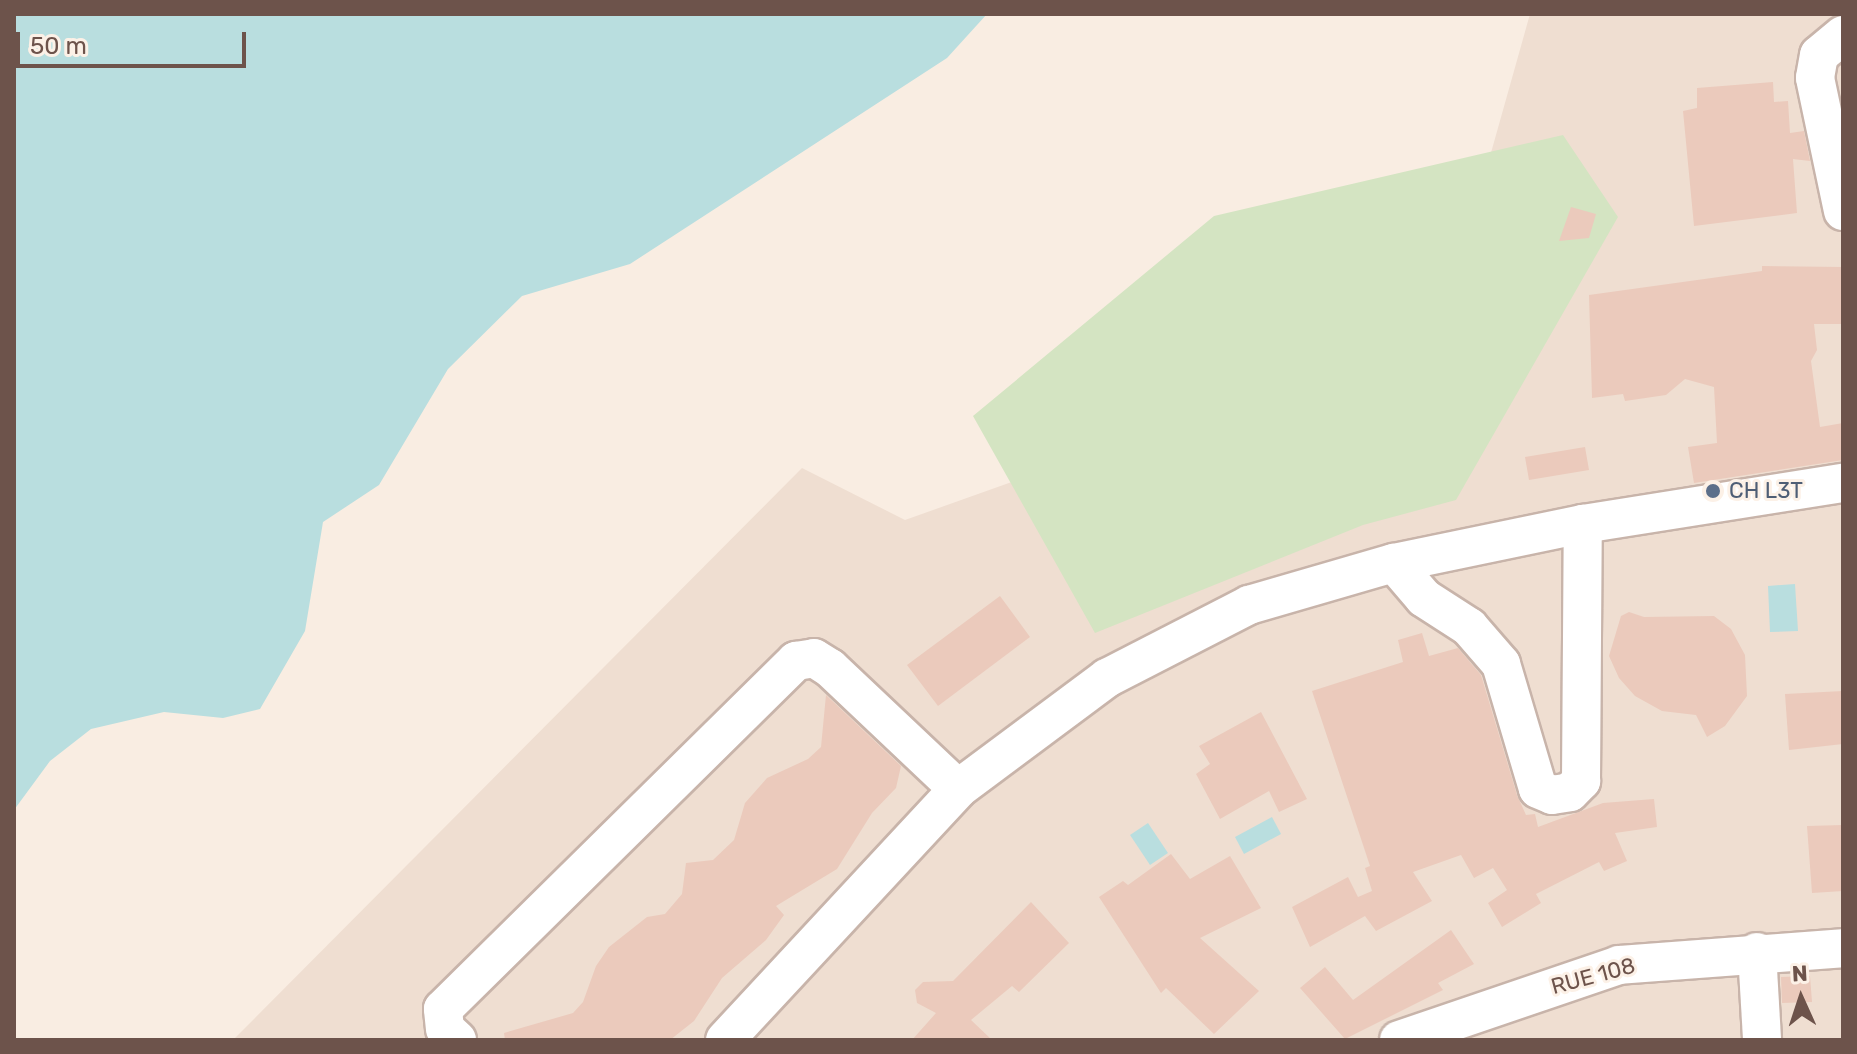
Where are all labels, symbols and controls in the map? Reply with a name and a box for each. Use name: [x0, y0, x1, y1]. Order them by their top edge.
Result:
scale bar: [20, 16, 250, 66]
text: 50 m: [30, 32, 87, 60]
place label: CH L3T: [1729, 478, 1803, 504]
marker: CH L3T: [1704, 482, 1722, 500]
street label: RUE 108: [1548, 952, 1638, 1000]
north arrow: [1761, 958, 1841, 1038]
text: N: [1791, 960, 1808, 987]

